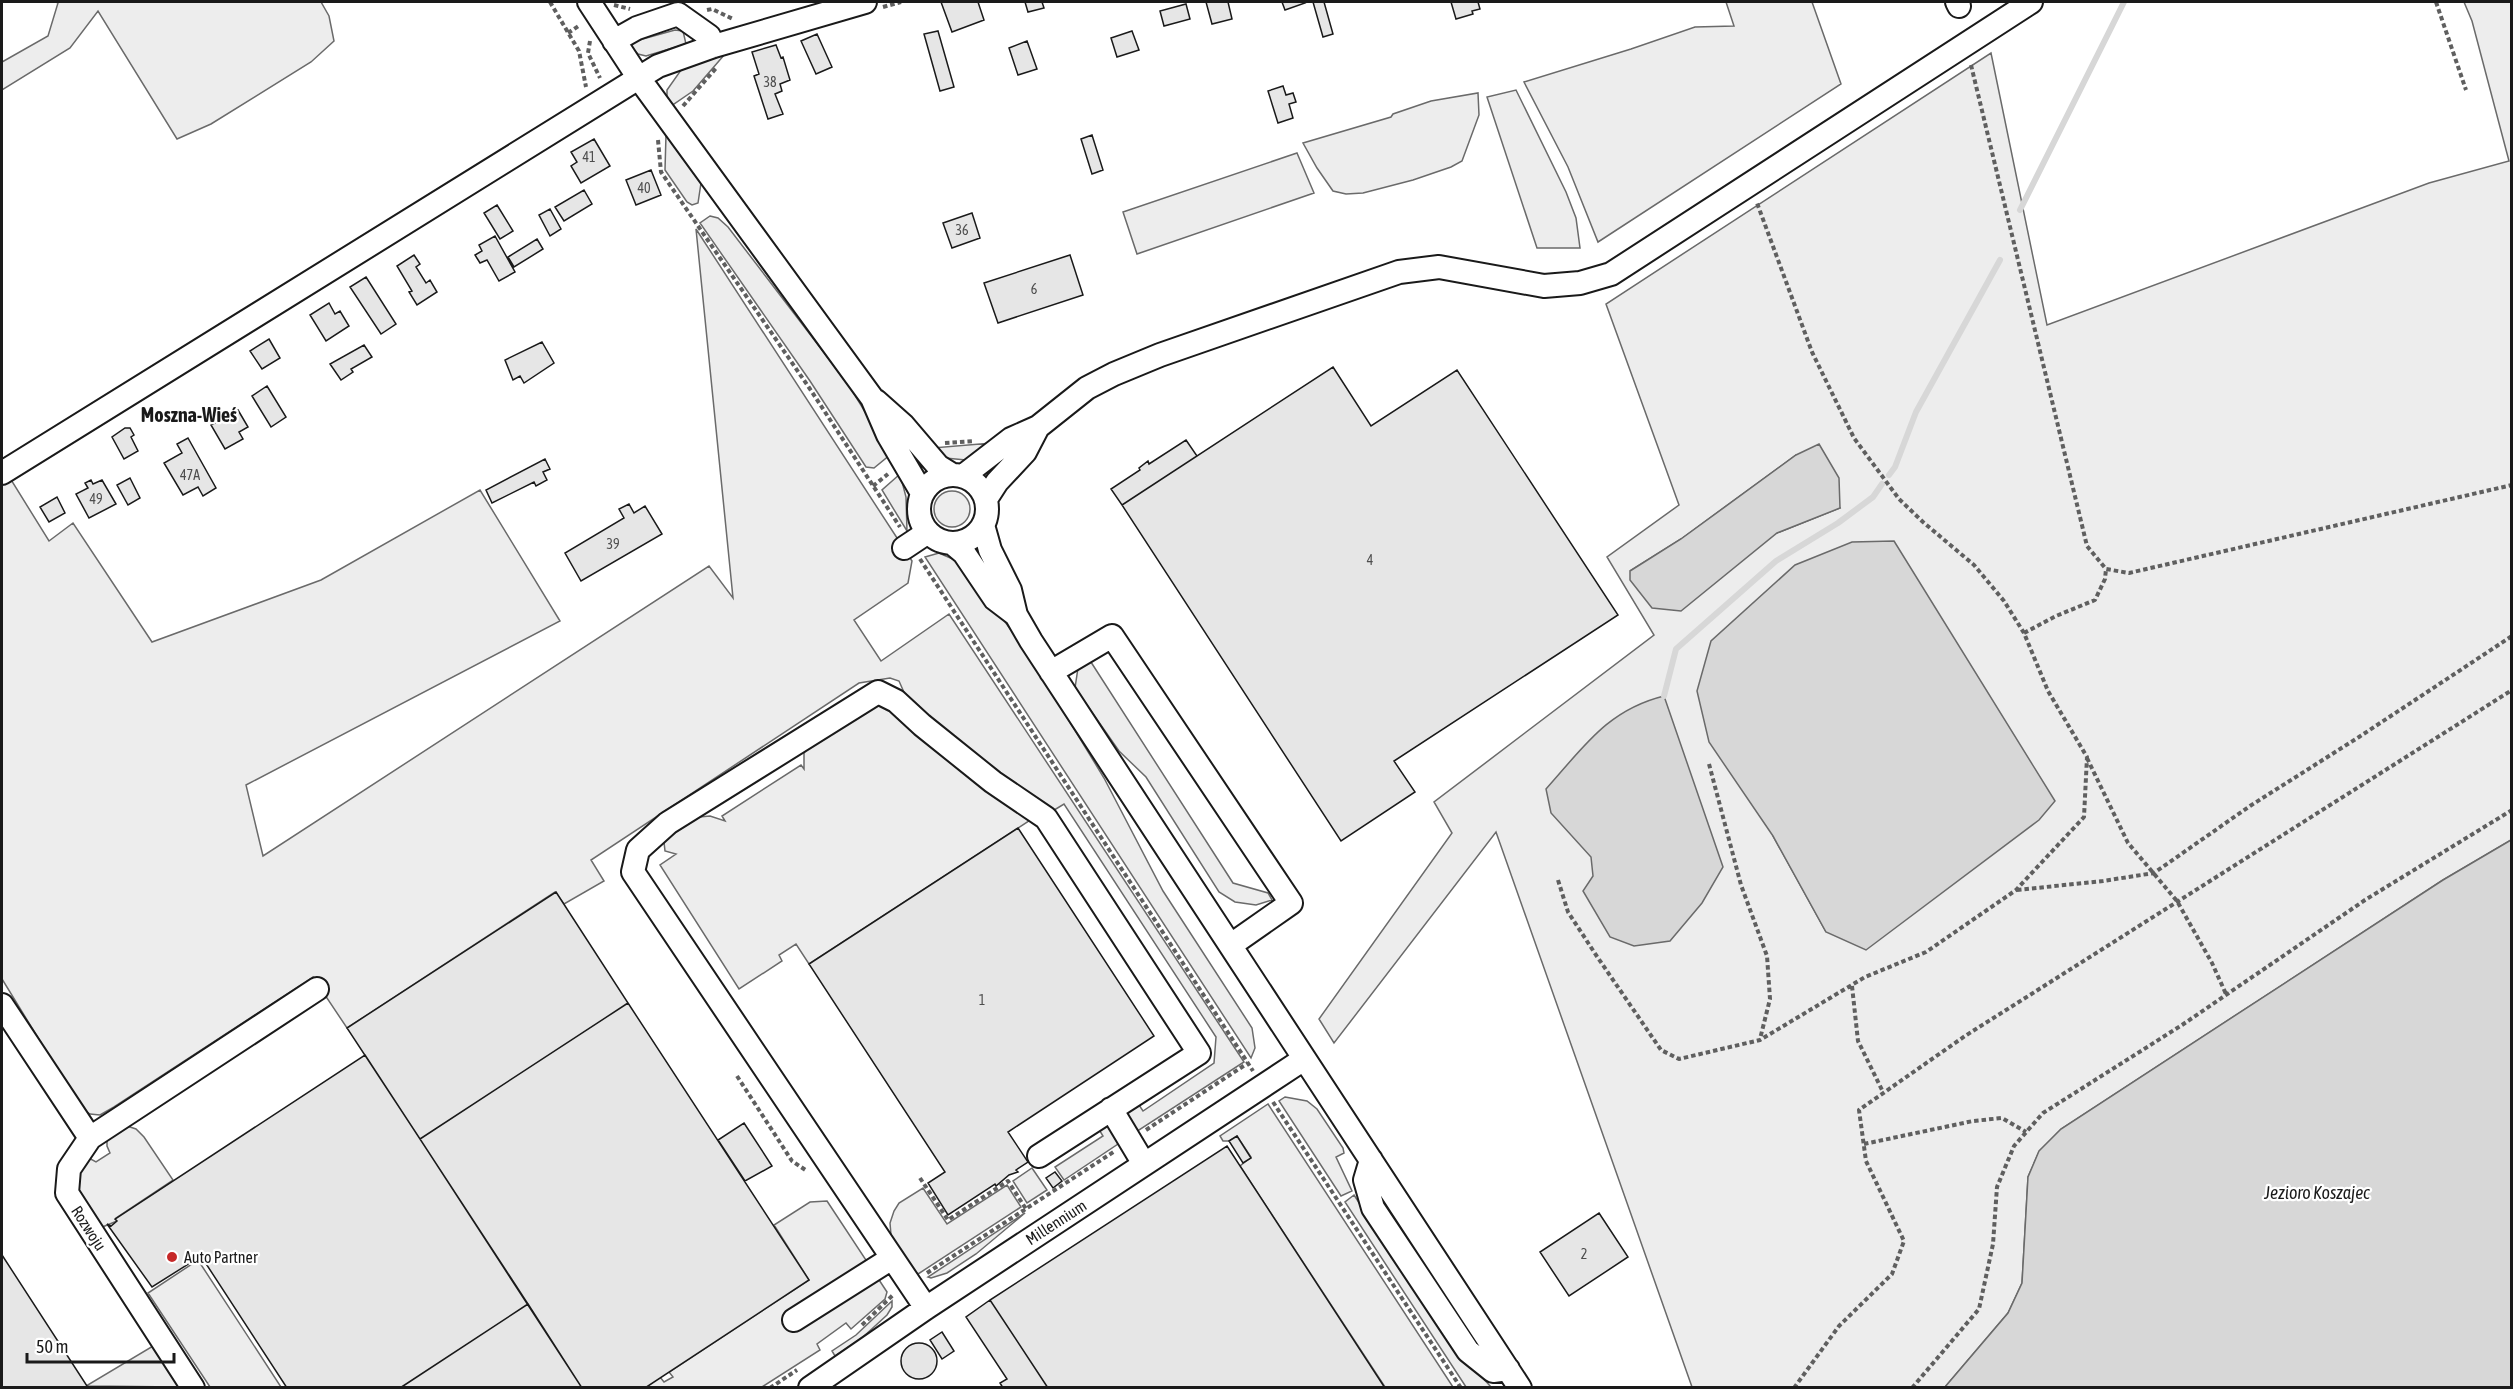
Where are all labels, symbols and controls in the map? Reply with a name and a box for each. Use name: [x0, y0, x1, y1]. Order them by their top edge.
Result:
house number: 38: [763, 74, 777, 90]
house number: 41: [582, 149, 596, 165]
house number: 40: [637, 180, 651, 196]
house number: 36: [955, 222, 969, 238]
house number: 6: [1031, 281, 1038, 297]
district label: Moszna-Wieś: [141, 403, 237, 426]
house number: 47A: [180, 467, 200, 483]
house number: 49: [89, 491, 103, 507]
house number: 39: [606, 536, 620, 552]
house number: 4: [1367, 552, 1374, 568]
house number: 1: [979, 992, 985, 1008]
water label: Jezioro Koszajec: [2263, 1182, 2370, 1203]
street label: Millennium: [1022, 1196, 1090, 1248]
street label: Rozwoju: [67, 1202, 110, 1254]
house number: 2: [1581, 1246, 1587, 1262]
place label: Auto Partner: [184, 1248, 258, 1266]
marker: Auto Partner: [165, 1250, 179, 1264]
scale bar: [27, 1326, 174, 1364]
text: 50 m: [36, 1336, 68, 1357]

